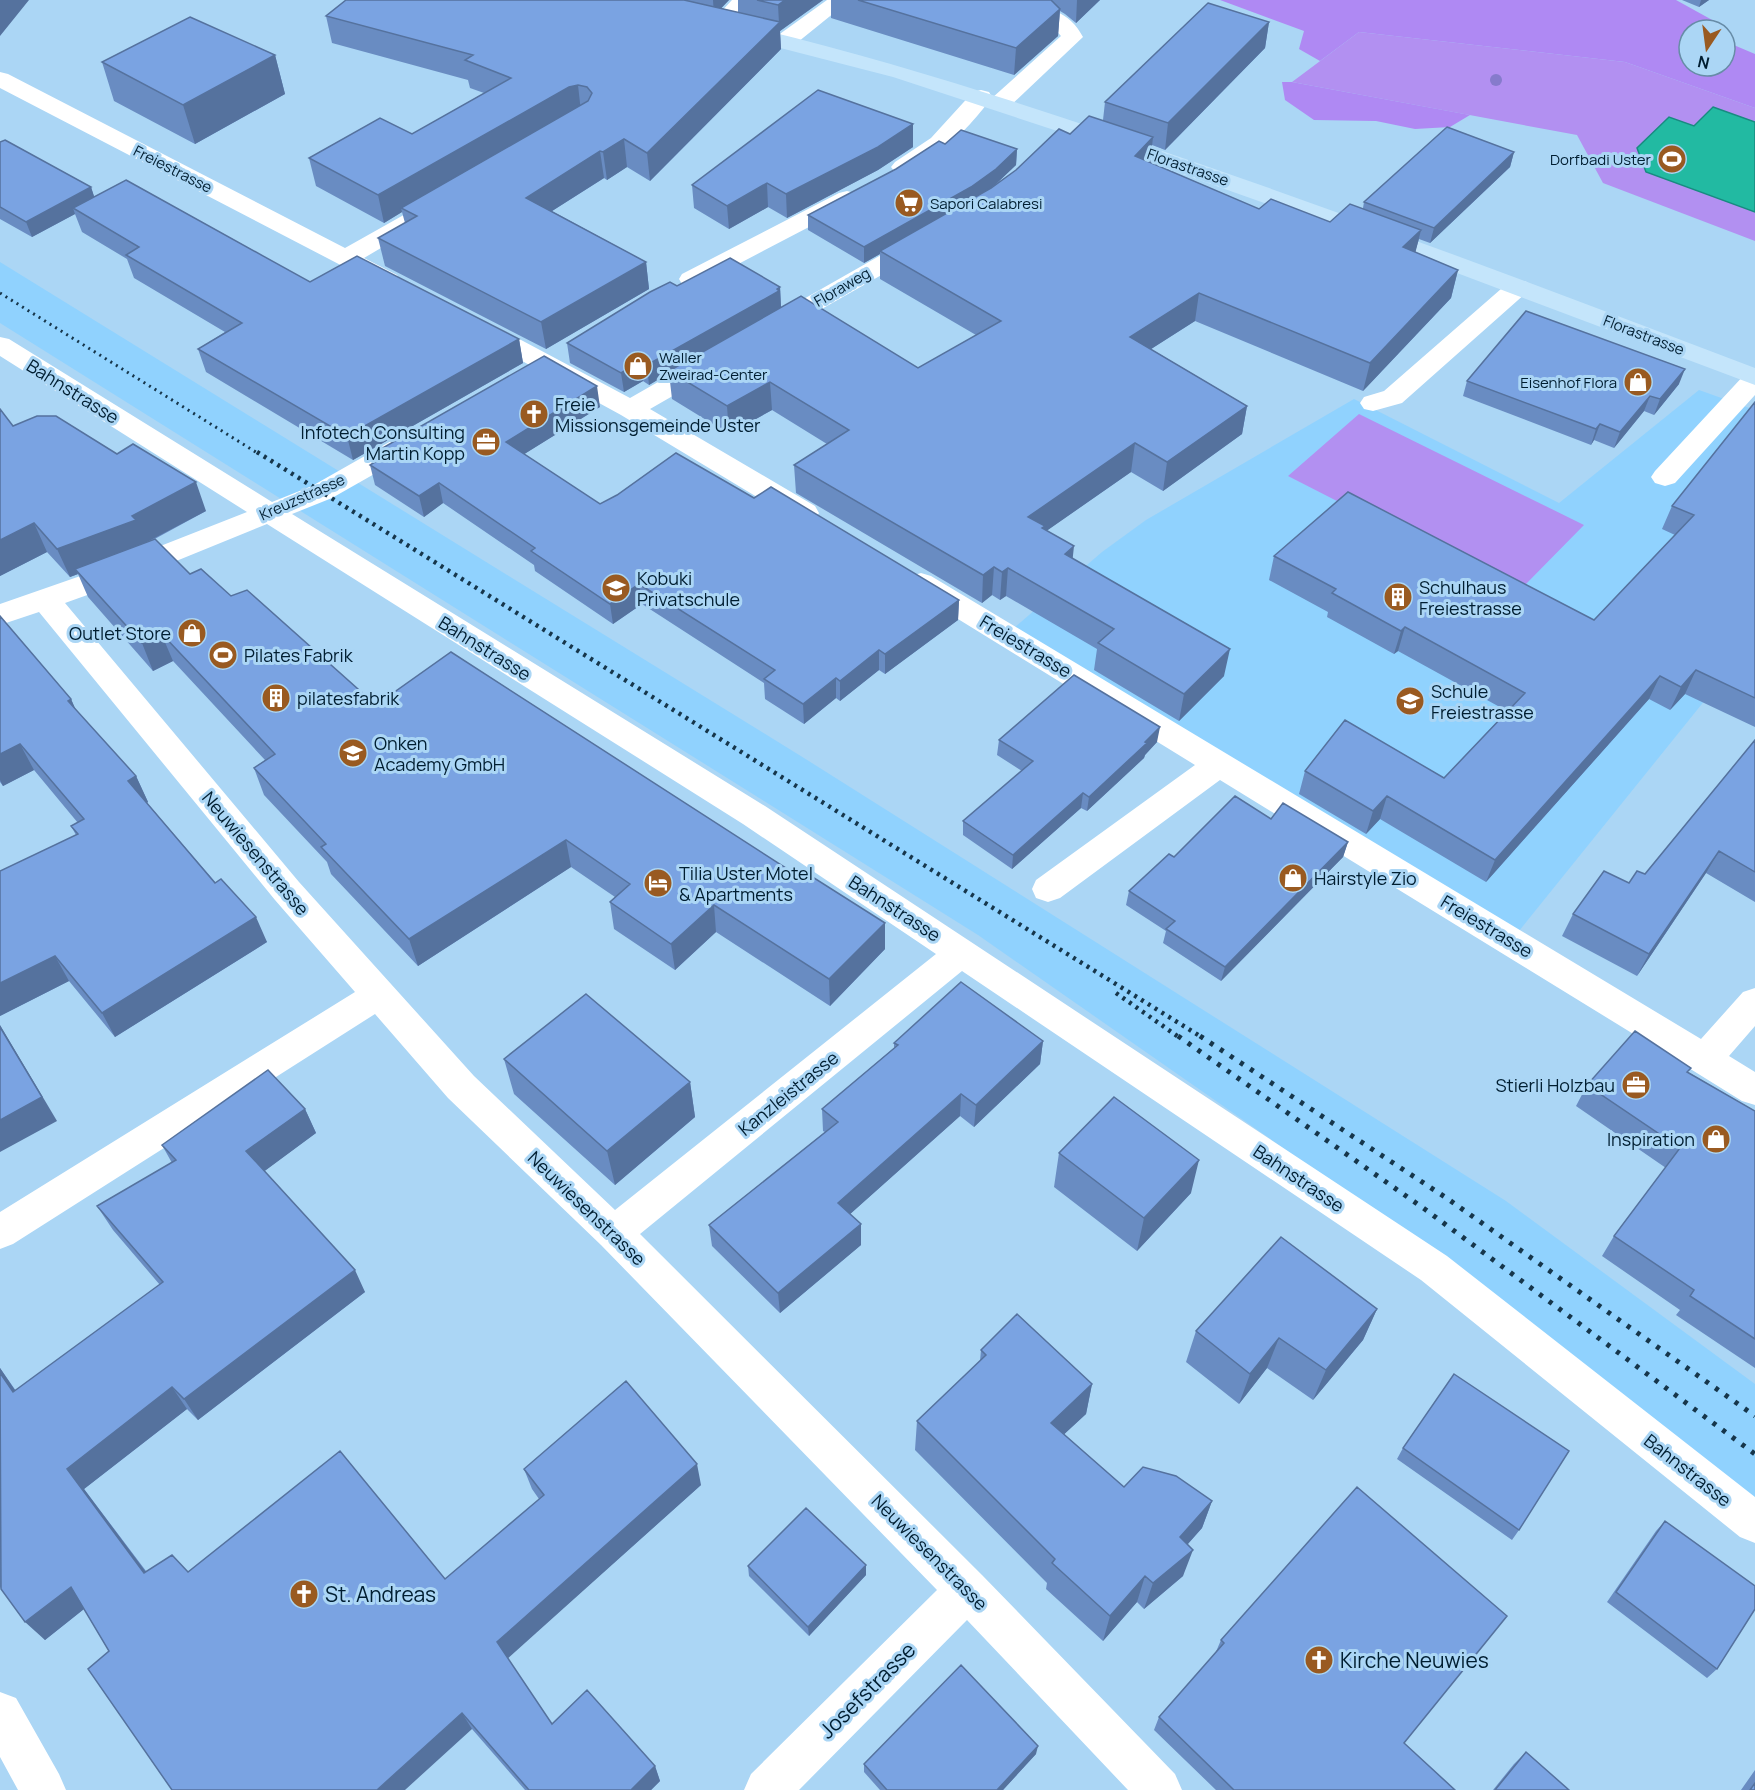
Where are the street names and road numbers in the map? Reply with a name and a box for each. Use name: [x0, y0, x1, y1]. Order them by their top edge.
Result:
street label: Freiestrasse: [130, 140, 216, 198]
street label: Florastrasse: [1144, 143, 1232, 191]
street label: Floraweg: [810, 262, 874, 312]
street label: Florastrasse: [1600, 310, 1688, 360]
street label: Bahnstrasse: [22, 353, 124, 429]
street label: Kreuzstrasse: [256, 469, 348, 525]
street label: Freiestrasse: [976, 609, 1076, 683]
street label: Bahnstrasse: [434, 610, 536, 686]
street label: Neuwiesenstrasse: [197, 786, 315, 920]
street label: Bahnstrasse: [845, 869, 945, 947]
street label: Freiestrasse: [1437, 889, 1537, 963]
street label: Kanzleistrasse: [733, 1045, 843, 1141]
street label: Bahnstrasse: [1249, 1139, 1349, 1217]
street label: Neuwiesenstrasse: [523, 1146, 651, 1270]
street label: Bahnstrasse: [1639, 1428, 1737, 1512]
street label: Neuwiesenstrasse: [867, 1489, 993, 1615]
street label: Josefstrasse: [813, 1636, 921, 1744]

